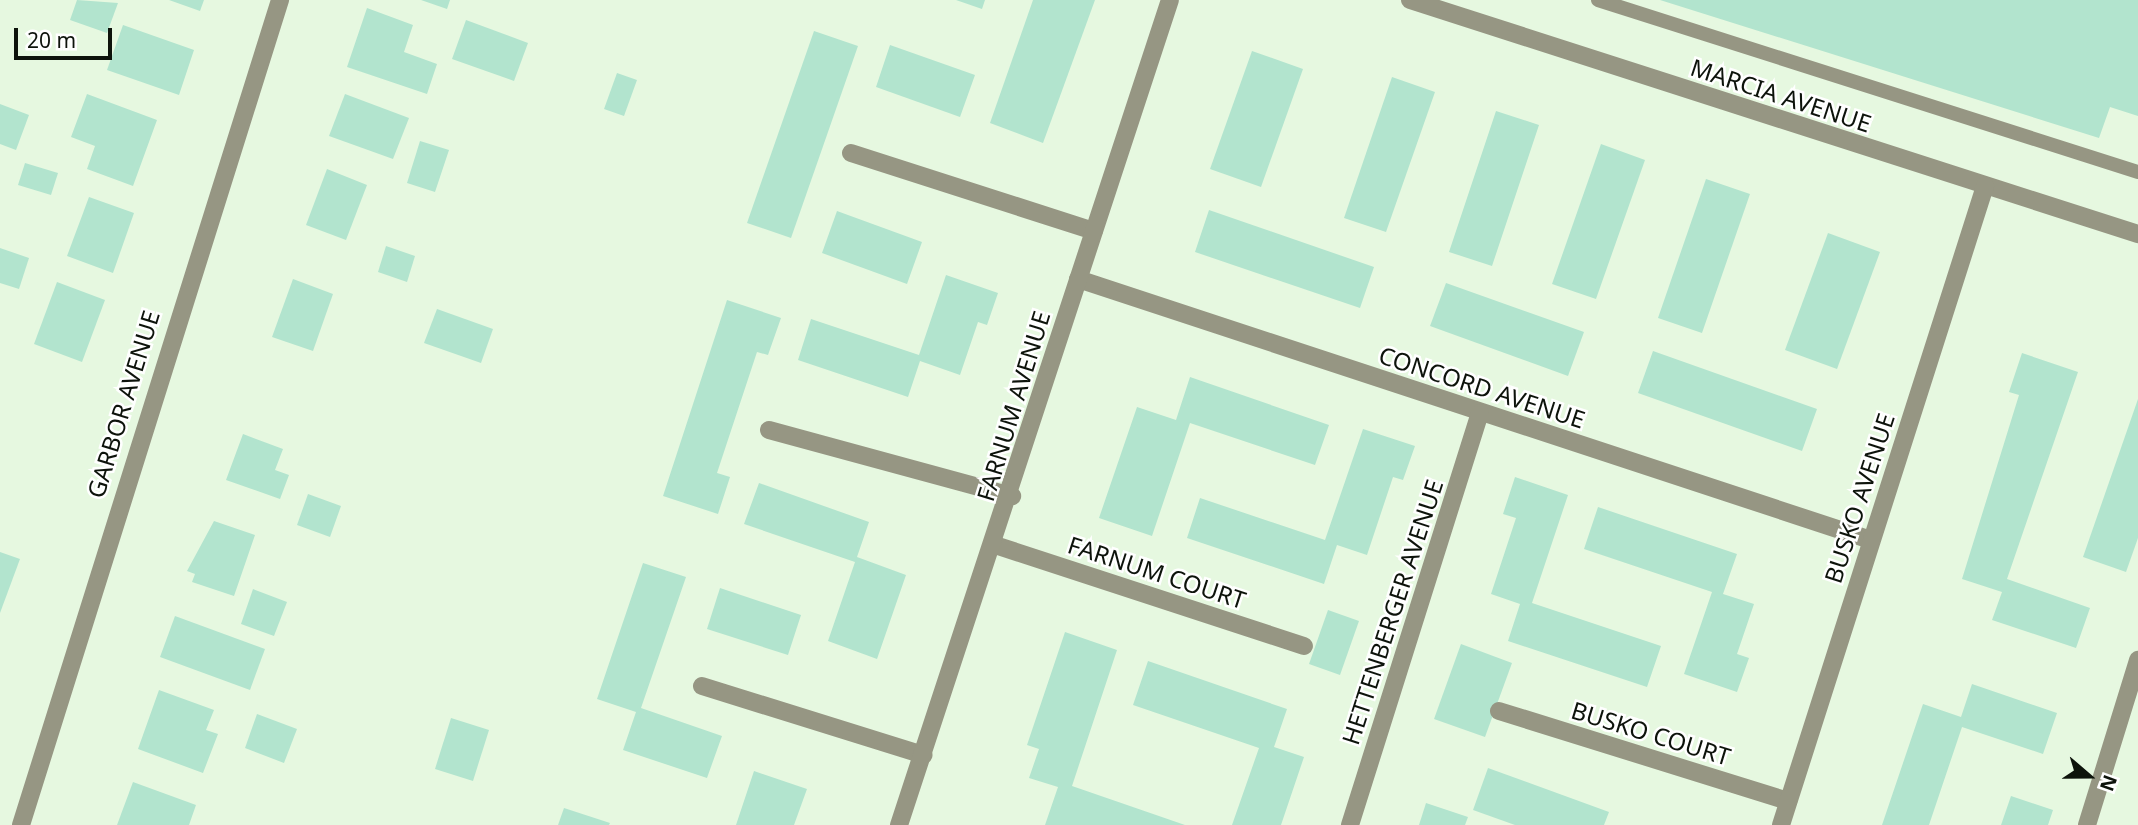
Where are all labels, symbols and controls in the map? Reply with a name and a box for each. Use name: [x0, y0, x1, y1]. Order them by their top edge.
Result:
scale bar: [18, 14, 116, 58]
text: 20 m: [27, 26, 76, 54]
street label: MARCIA AVENUE: [1687, 52, 1875, 138]
street label: GARBOR AVENUE: [81, 307, 165, 501]
street label: FARNUM AVENUE: [970, 307, 1056, 505]
street label: CONCORD AVENUE: [1375, 340, 1589, 434]
street label: BUSKO AVENUE: [1818, 409, 1900, 587]
street label: HETTENBERGER AVENUE: [1336, 476, 1448, 748]
street label: FARNUM COURT: [1064, 530, 1250, 614]
street label: BUSKO COURT: [1568, 695, 1734, 771]
north arrow: [2054, 741, 2124, 811]
text: N: [2094, 771, 2124, 795]

